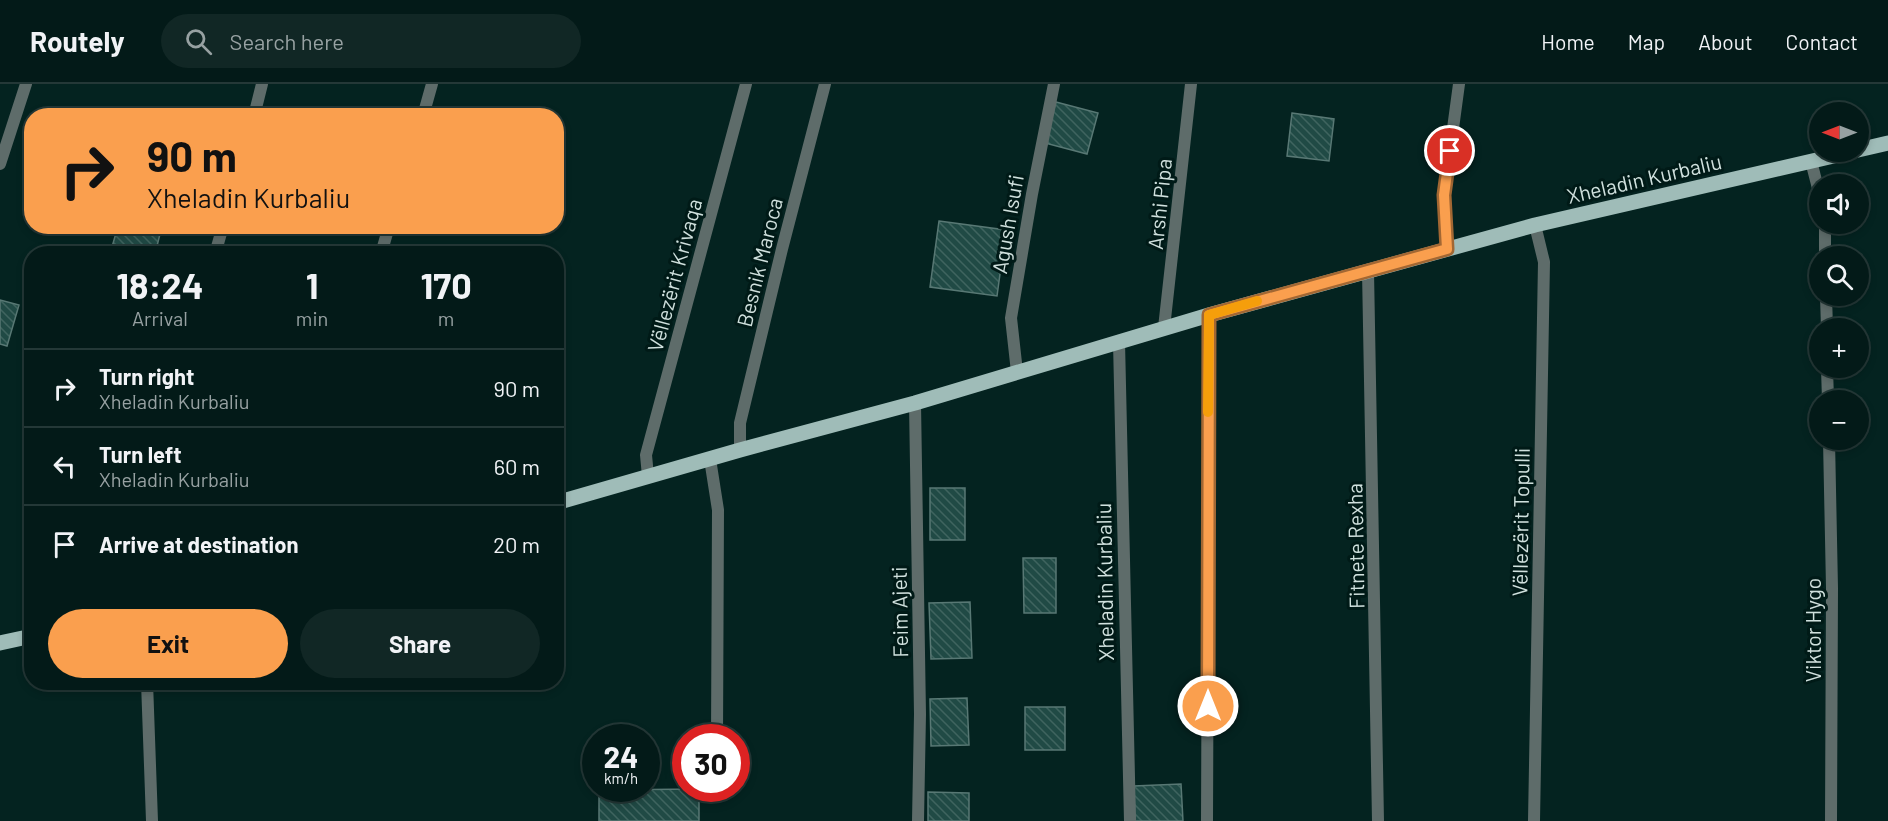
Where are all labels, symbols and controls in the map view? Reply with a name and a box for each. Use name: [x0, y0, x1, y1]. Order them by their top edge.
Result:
search box: [161, 14, 581, 68]
text: Routely: [30, 24, 125, 58]
icon: search: [182, 25, 215, 58]
text: Search here: [230, 28, 344, 54]
text: Home: [1541, 29, 1595, 54]
text: Map: [1628, 29, 1665, 54]
text: About: [1698, 29, 1753, 54]
text: Contact: [1786, 29, 1858, 54]
north arrow: [1809, 102, 1869, 162]
map controls: [1809, 102, 1869, 450]
pin: [1424, 125, 1475, 176]
text: 90 m: [147, 130, 237, 180]
icon: right: [48, 132, 126, 210]
icon: arrive: [1433, 134, 1466, 167]
street label: Xheladin Kurbaliu: [1564, 148, 1724, 208]
street label: Arshi Pipa: [1142, 157, 1176, 251]
street label: Agush Isufi: [986, 173, 1028, 275]
button: sound: [1809, 174, 1869, 234]
text: Xheladin Kurbaliu: [147, 181, 350, 213]
street label: Besnik Maroca: [731, 195, 787, 329]
street label: Vëllezërit Krivaqa: [642, 196, 706, 354]
button: search: [1809, 246, 1869, 306]
text: 18:24: [116, 263, 204, 306]
text: 1: [306, 263, 318, 306]
text: 170: [421, 263, 472, 306]
text: Arrival: [132, 306, 188, 330]
text: min: [296, 306, 328, 330]
text: m: [438, 306, 454, 330]
button: +: [1809, 318, 1869, 378]
text: Turn right: [99, 363, 194, 389]
icon: right: [48, 372, 81, 405]
text: 90 m: [494, 375, 540, 401]
text: Xheladin Kurbaliu: [99, 389, 249, 413]
button: −: [1809, 390, 1869, 450]
text: Turn left: [99, 441, 182, 467]
street label: Vëllezërit Topulli: [1506, 448, 1534, 596]
icon: left: [48, 450, 81, 483]
text: 60 m: [494, 453, 540, 479]
text: Xheladin Kurbaliu: [99, 467, 249, 491]
street label: Fitnete Rexha: [1341, 483, 1369, 609]
street label: Xheladin Kurbaliu: [1090, 503, 1118, 661]
icon: arrive: [48, 528, 81, 561]
text: Arrive at destination: [99, 531, 298, 557]
text: 20 m: [493, 531, 540, 557]
street label: Feim Ajeti: [886, 566, 912, 658]
street label: Viktor Hygo: [1800, 578, 1825, 682]
button: Exit: [48, 609, 288, 678]
button: Share: [300, 609, 540, 678]
position arrow: [1176, 674, 1240, 738]
speed limit sign: 30: [672, 724, 750, 802]
text: 24: [604, 738, 638, 774]
text: km/h: [604, 769, 638, 787]

